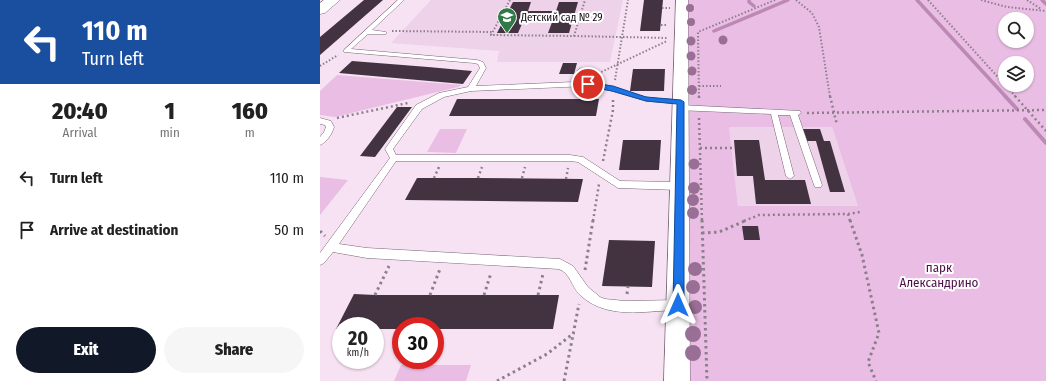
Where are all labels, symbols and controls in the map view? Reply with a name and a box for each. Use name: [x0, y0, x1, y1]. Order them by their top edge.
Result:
school or university icon: Детский сад № 29: [496, 6, 518, 34]
place label: Детский сад № 29: [520, 11, 603, 24]
map controls: [998, 12, 1034, 92]
button: search: [998, 12, 1034, 48]
text: 110 m: [82, 14, 148, 47]
icon: left: [16, 16, 68, 68]
text: Turn left: [82, 48, 144, 70]
button: layers: [998, 56, 1034, 92]
pin: [571, 67, 605, 101]
icon: arrive: [577, 73, 599, 95]
text: 20:40: [52, 97, 108, 125]
text: 1: [164, 97, 175, 125]
text: 160: [232, 97, 268, 125]
text: Arrival: [63, 125, 97, 140]
text: min: [160, 125, 180, 140]
text: m: [245, 125, 255, 140]
icon: left: [16, 167, 38, 189]
text: Turn left: [50, 169, 103, 187]
text: 110 m: [270, 169, 304, 187]
icon: arrive: [16, 219, 38, 241]
text: Arrive at destination: [50, 221, 178, 239]
text: 50 m: [274, 221, 304, 239]
park label: парк Александрино: [900, 260, 979, 290]
position arrow: [657, 284, 699, 326]
speed limit sign: 30: [392, 317, 444, 369]
text: 20: [348, 326, 368, 350]
button: Exit: [16, 327, 156, 373]
button: Share: [164, 327, 304, 373]
text: km/h: [347, 347, 369, 359]

